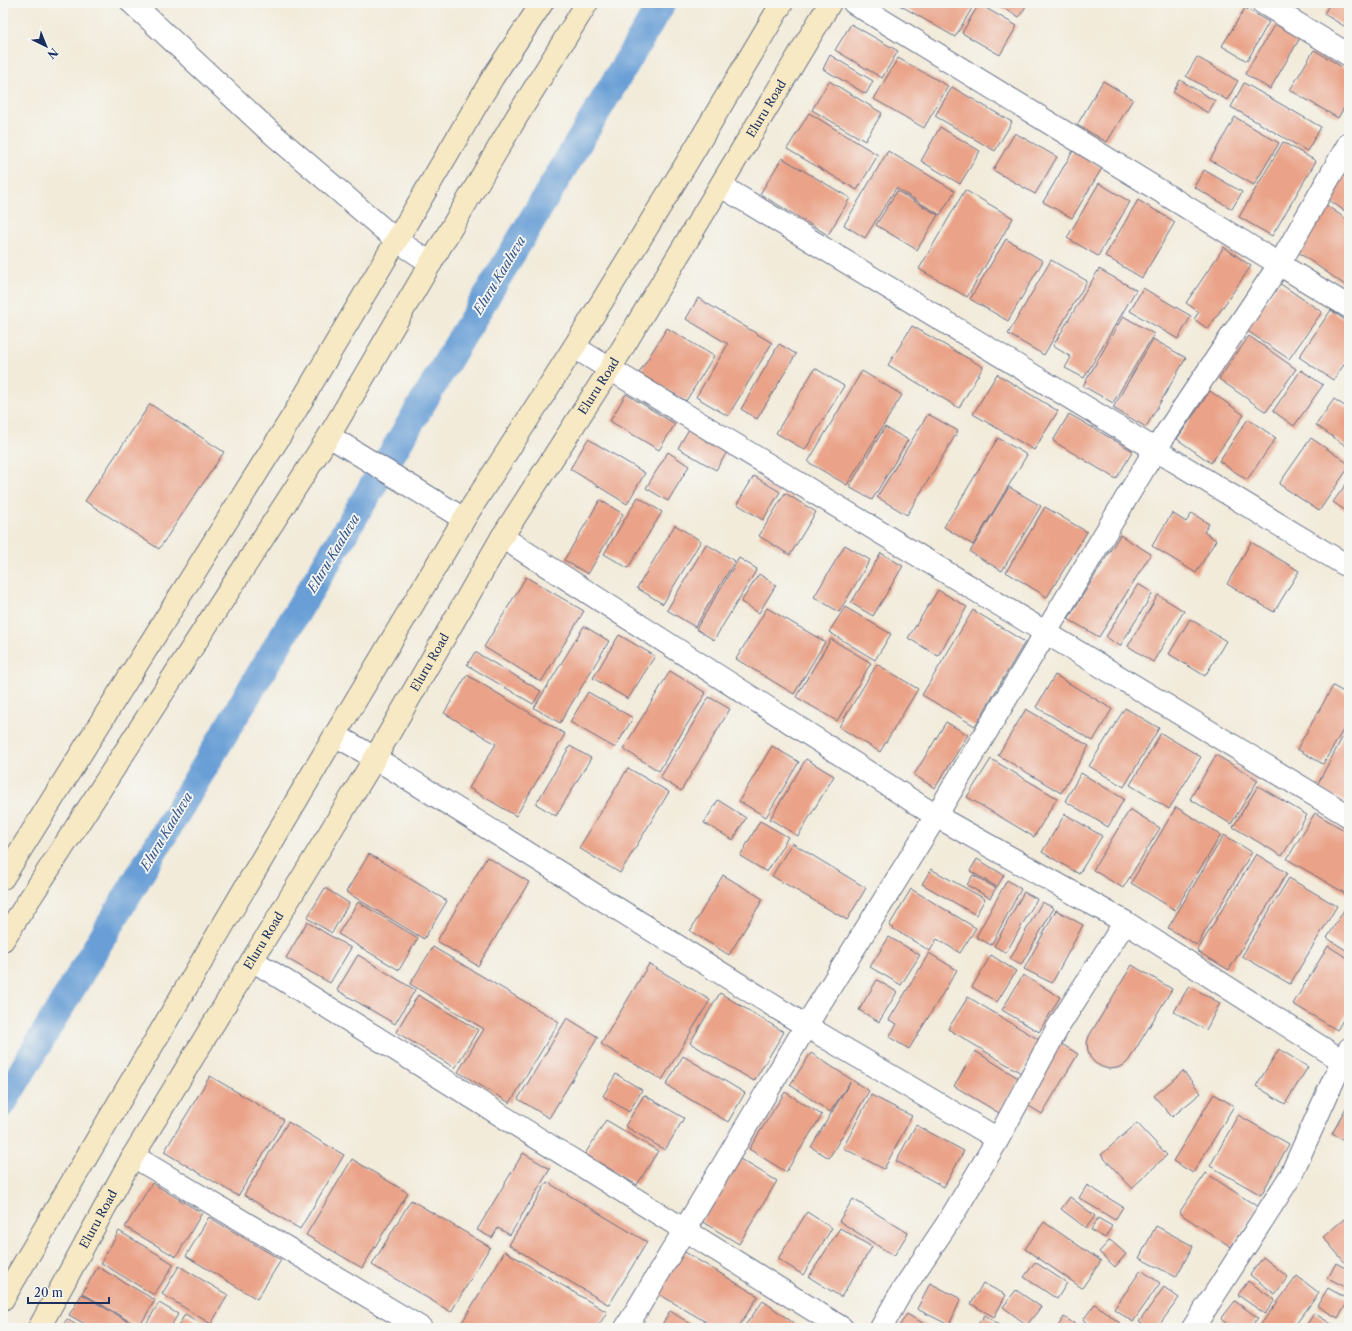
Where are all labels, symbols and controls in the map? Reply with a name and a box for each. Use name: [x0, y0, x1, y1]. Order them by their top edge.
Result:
north arrow: [26, 26, 66, 66]
text: N: [44, 45, 61, 62]
street label: Eluru Road: [743, 76, 789, 140]
water label: Eluru Kaaluva: [469, 233, 529, 318]
street label: Eluru Road: [575, 354, 622, 417]
water label: Eluru Kaaluva: [303, 511, 363, 596]
street label: Eluru Road: [407, 630, 452, 694]
water label: Eluru Kaaluva: [136, 789, 196, 874]
street label: Eluru Road: [240, 908, 287, 972]
street label: Eluru Road: [76, 1186, 120, 1251]
scale bar: [28, 1279, 109, 1305]
text: 20 m: [34, 1285, 63, 1300]

